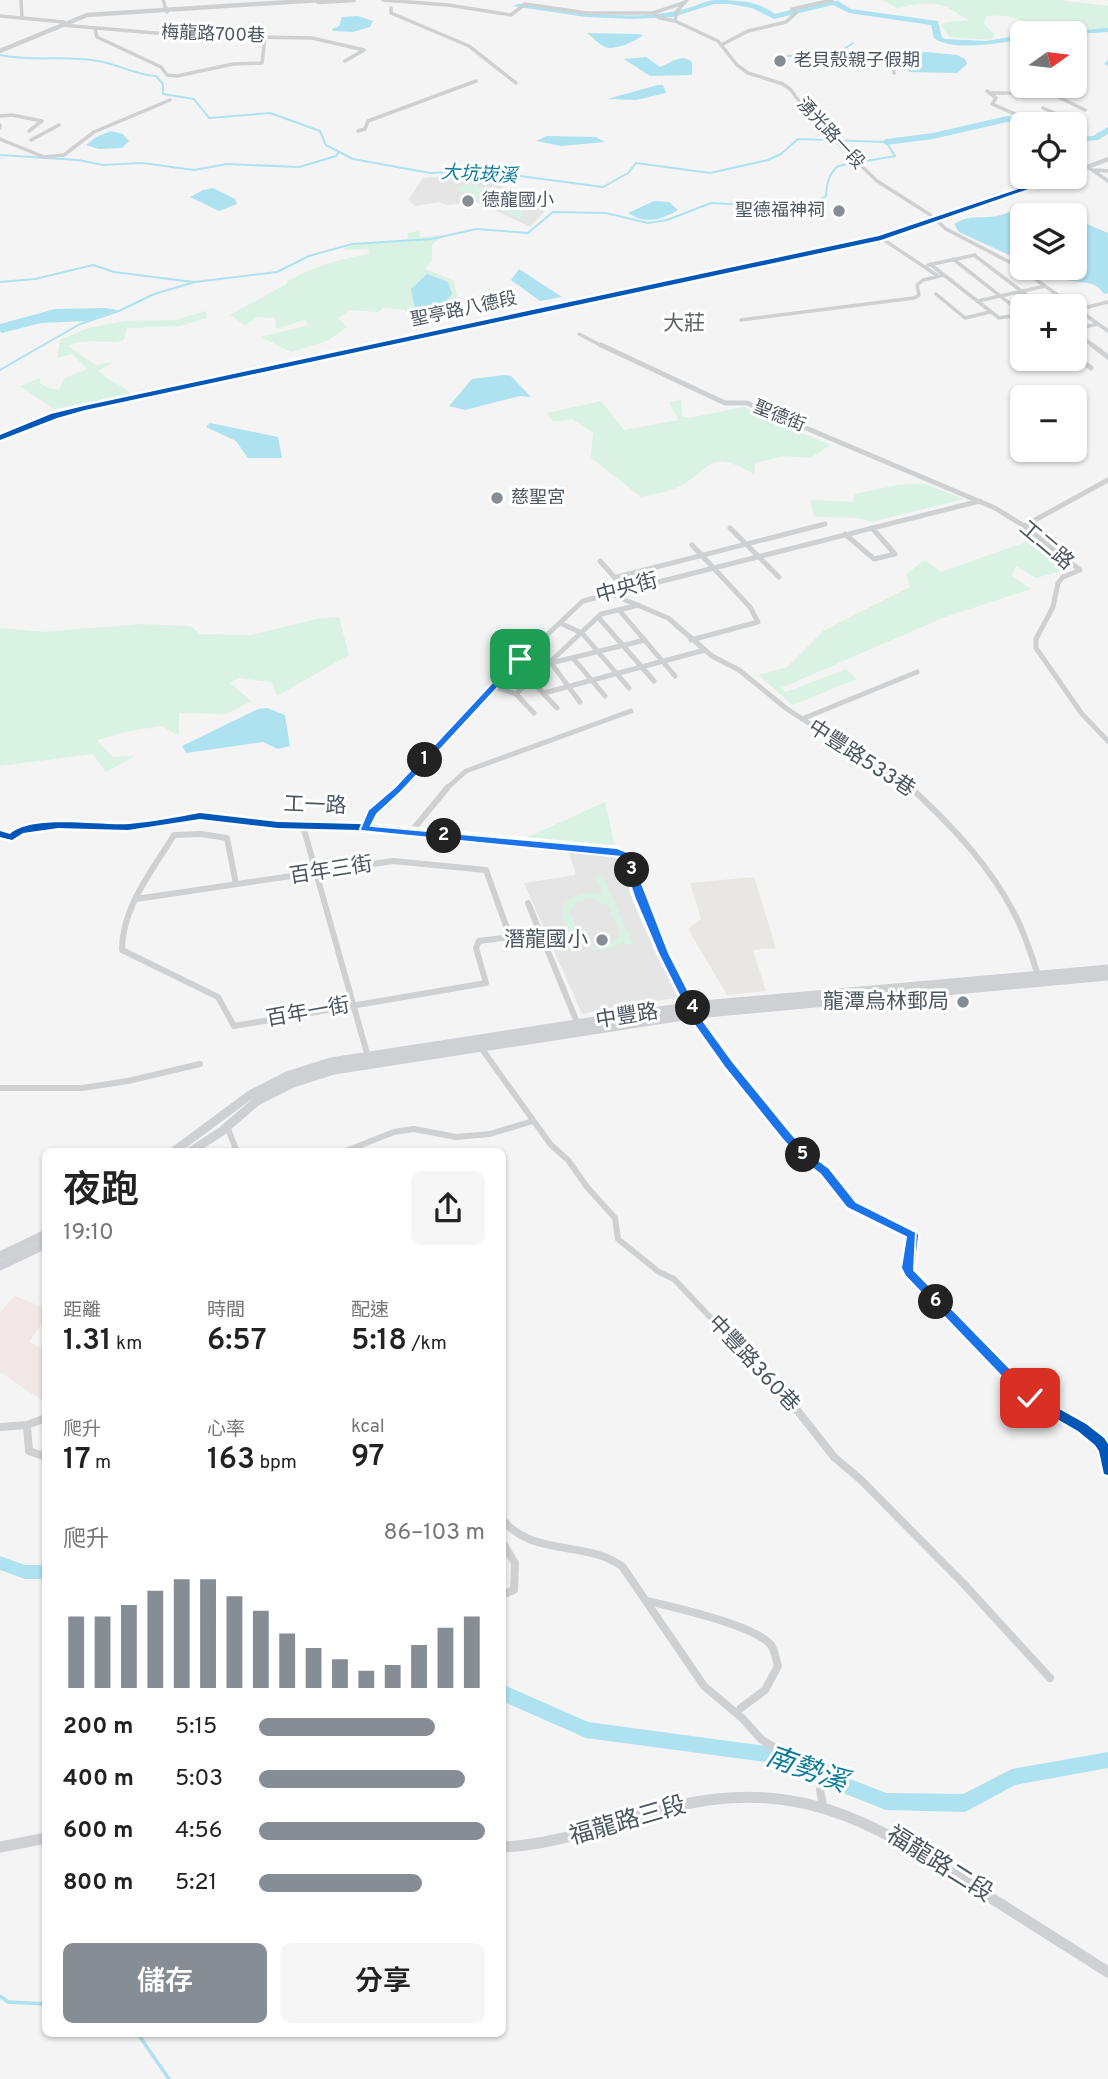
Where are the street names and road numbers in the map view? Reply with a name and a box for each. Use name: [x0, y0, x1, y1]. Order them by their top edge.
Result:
street label: 梅龍路700巷: [161, 22, 265, 48]
street label: 湧光路一段: [791, 93, 869, 175]
street label: 聖亭路八德段: [409, 288, 519, 332]
street label: 聖德街: [750, 396, 808, 438]
street label: 工二路: [1013, 515, 1079, 577]
street label: 中央街: [593, 568, 661, 610]
street label: 中豐路533巷: [802, 714, 920, 804]
street label: 工一路: [283, 791, 347, 821]
street label: 百年三街: [287, 851, 375, 891]
street label: 百年一街: [264, 992, 352, 1034]
street label: 中豐路: [594, 999, 660, 1035]
street label: 中豐路360巷: [701, 1310, 805, 1418]
street label: 福龍路三段: [566, 1791, 690, 1853]
street label: 福龍路二段: [880, 1820, 998, 1910]

